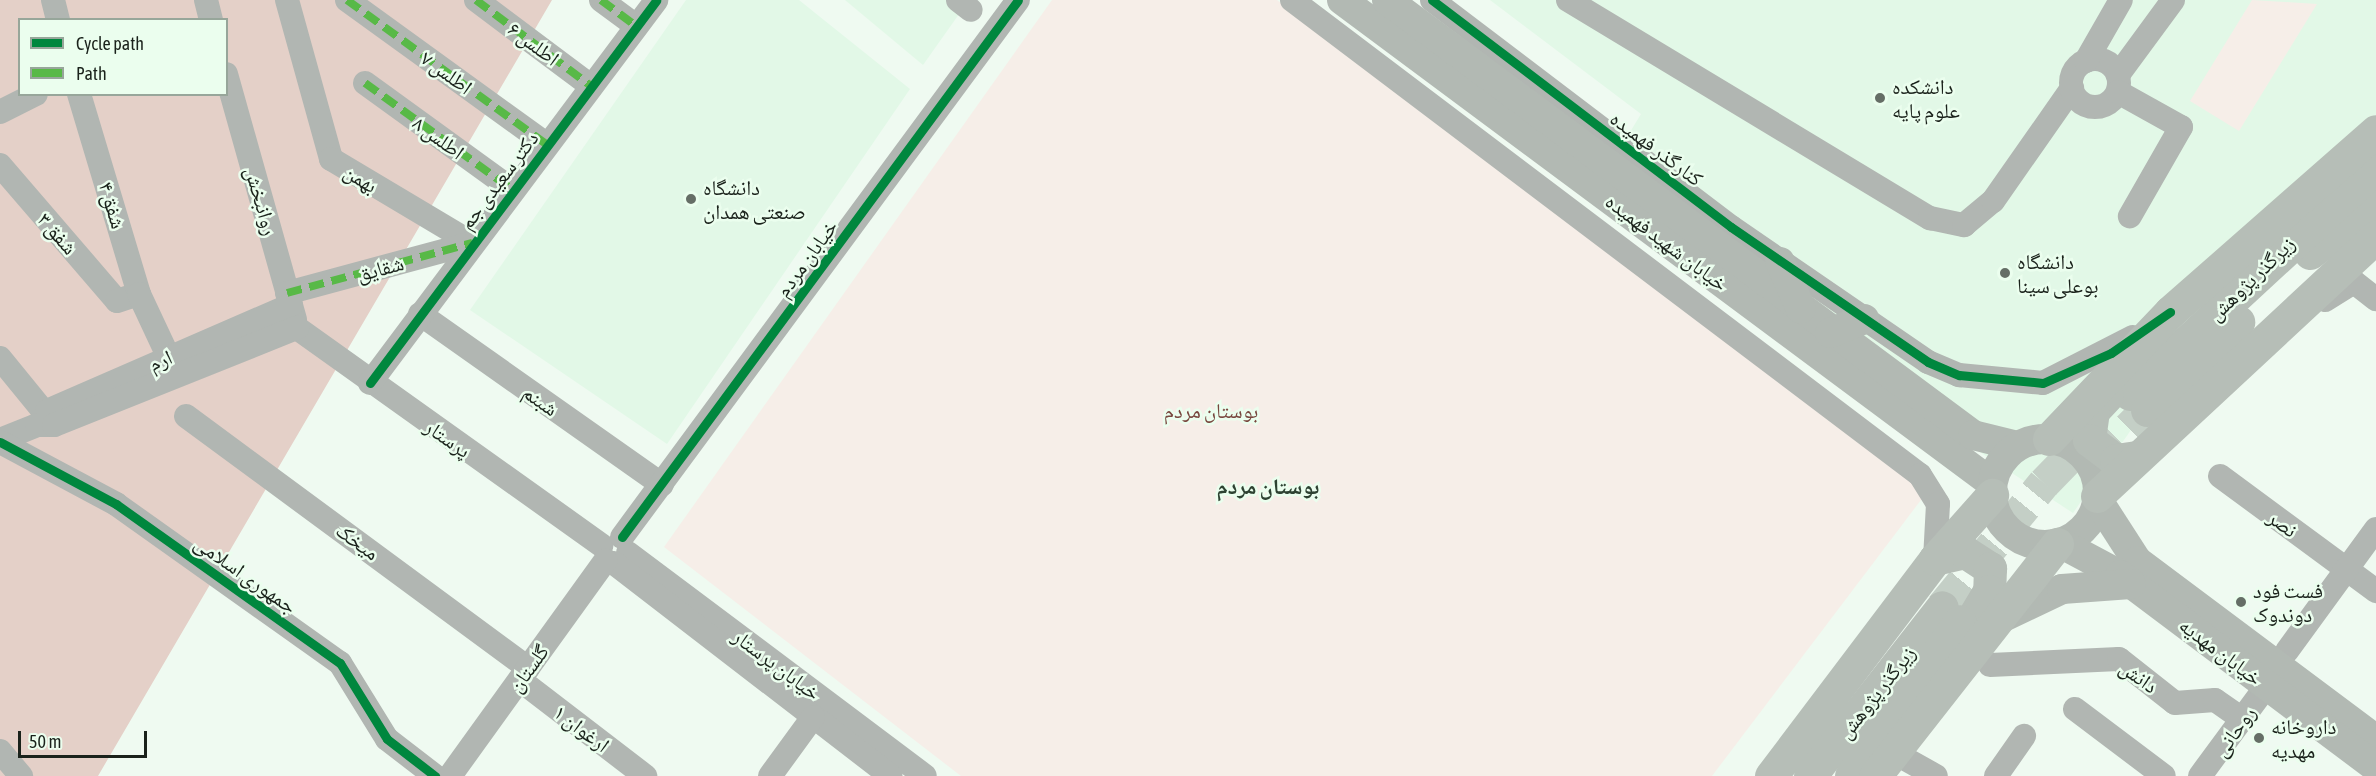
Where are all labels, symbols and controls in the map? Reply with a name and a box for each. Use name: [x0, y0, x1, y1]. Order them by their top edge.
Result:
street label: اطلس ۶: [503, 16, 565, 70]
legend: [18, 18, 228, 96]
text: Cycle path: [76, 33, 144, 54]
street label: اطلس ۷: [416, 45, 478, 99]
text: Path: [76, 63, 107, 84]
place label: دانشکده علوم پایه: [1892, 73, 1960, 123]
marker: دانشکده علوم پایه: [1873, 91, 1887, 105]
street label: کنارگذر فهمیده: [1606, 105, 1708, 191]
street label: اطلس ۸: [408, 110, 470, 164]
street label: دکتر سعیدی جم: [453, 126, 543, 234]
street label: بهمن: [340, 158, 382, 198]
street label: روانبخش: [240, 164, 284, 238]
place label: دانشگاه صنعتی همدان: [703, 174, 806, 224]
street label: شفق ۴: [94, 178, 132, 232]
street label: خیابان شهید فهمیده: [1601, 188, 1733, 296]
marker: دانشگاه صنعتی همدان: [684, 192, 698, 206]
street label: شفق ۳: [33, 207, 83, 259]
street label: خیابان مردم: [769, 214, 843, 302]
street label: زیرگذر پژوهش: [2202, 230, 2300, 326]
place label: دانشگاه بوعلی سینا: [2017, 248, 2098, 298]
street label: شقایق: [354, 250, 406, 286]
marker: دانشگاه بوعلی سینا: [1998, 266, 2012, 280]
street label: ارم: [144, 344, 176, 376]
street label: شبنم: [519, 379, 563, 421]
park label: بوستان مردم: [1164, 397, 1258, 423]
street label: پرستار: [420, 413, 476, 463]
district label: بوستان مردم: [1217, 474, 1319, 500]
street label: نصر: [2263, 504, 2303, 542]
street label: میخک: [331, 517, 385, 565]
street label: جمهوری اسلامی: [190, 529, 302, 619]
place label: فست فود دوندوک: [2253, 577, 2323, 627]
marker: فست فود دوندوک: [2234, 595, 2248, 609]
street label: خیابان مهدیه: [2175, 612, 2267, 690]
street label: خیابان پرستار: [728, 623, 826, 705]
street label: گلستان: [502, 639, 554, 697]
street label: زیرگذر پژوهش: [1832, 641, 1920, 743]
street label: دانش: [2115, 654, 2163, 698]
street label: ارغوان ۱: [549, 699, 615, 757]
street label: روحانی: [2207, 701, 2261, 761]
place label: داروخانه مهدیه: [2271, 713, 2337, 763]
scale bar: [21, 719, 150, 757]
text: 50 m: [29, 731, 61, 752]
marker: داروخانه مهدیه: [2252, 731, 2266, 745]

